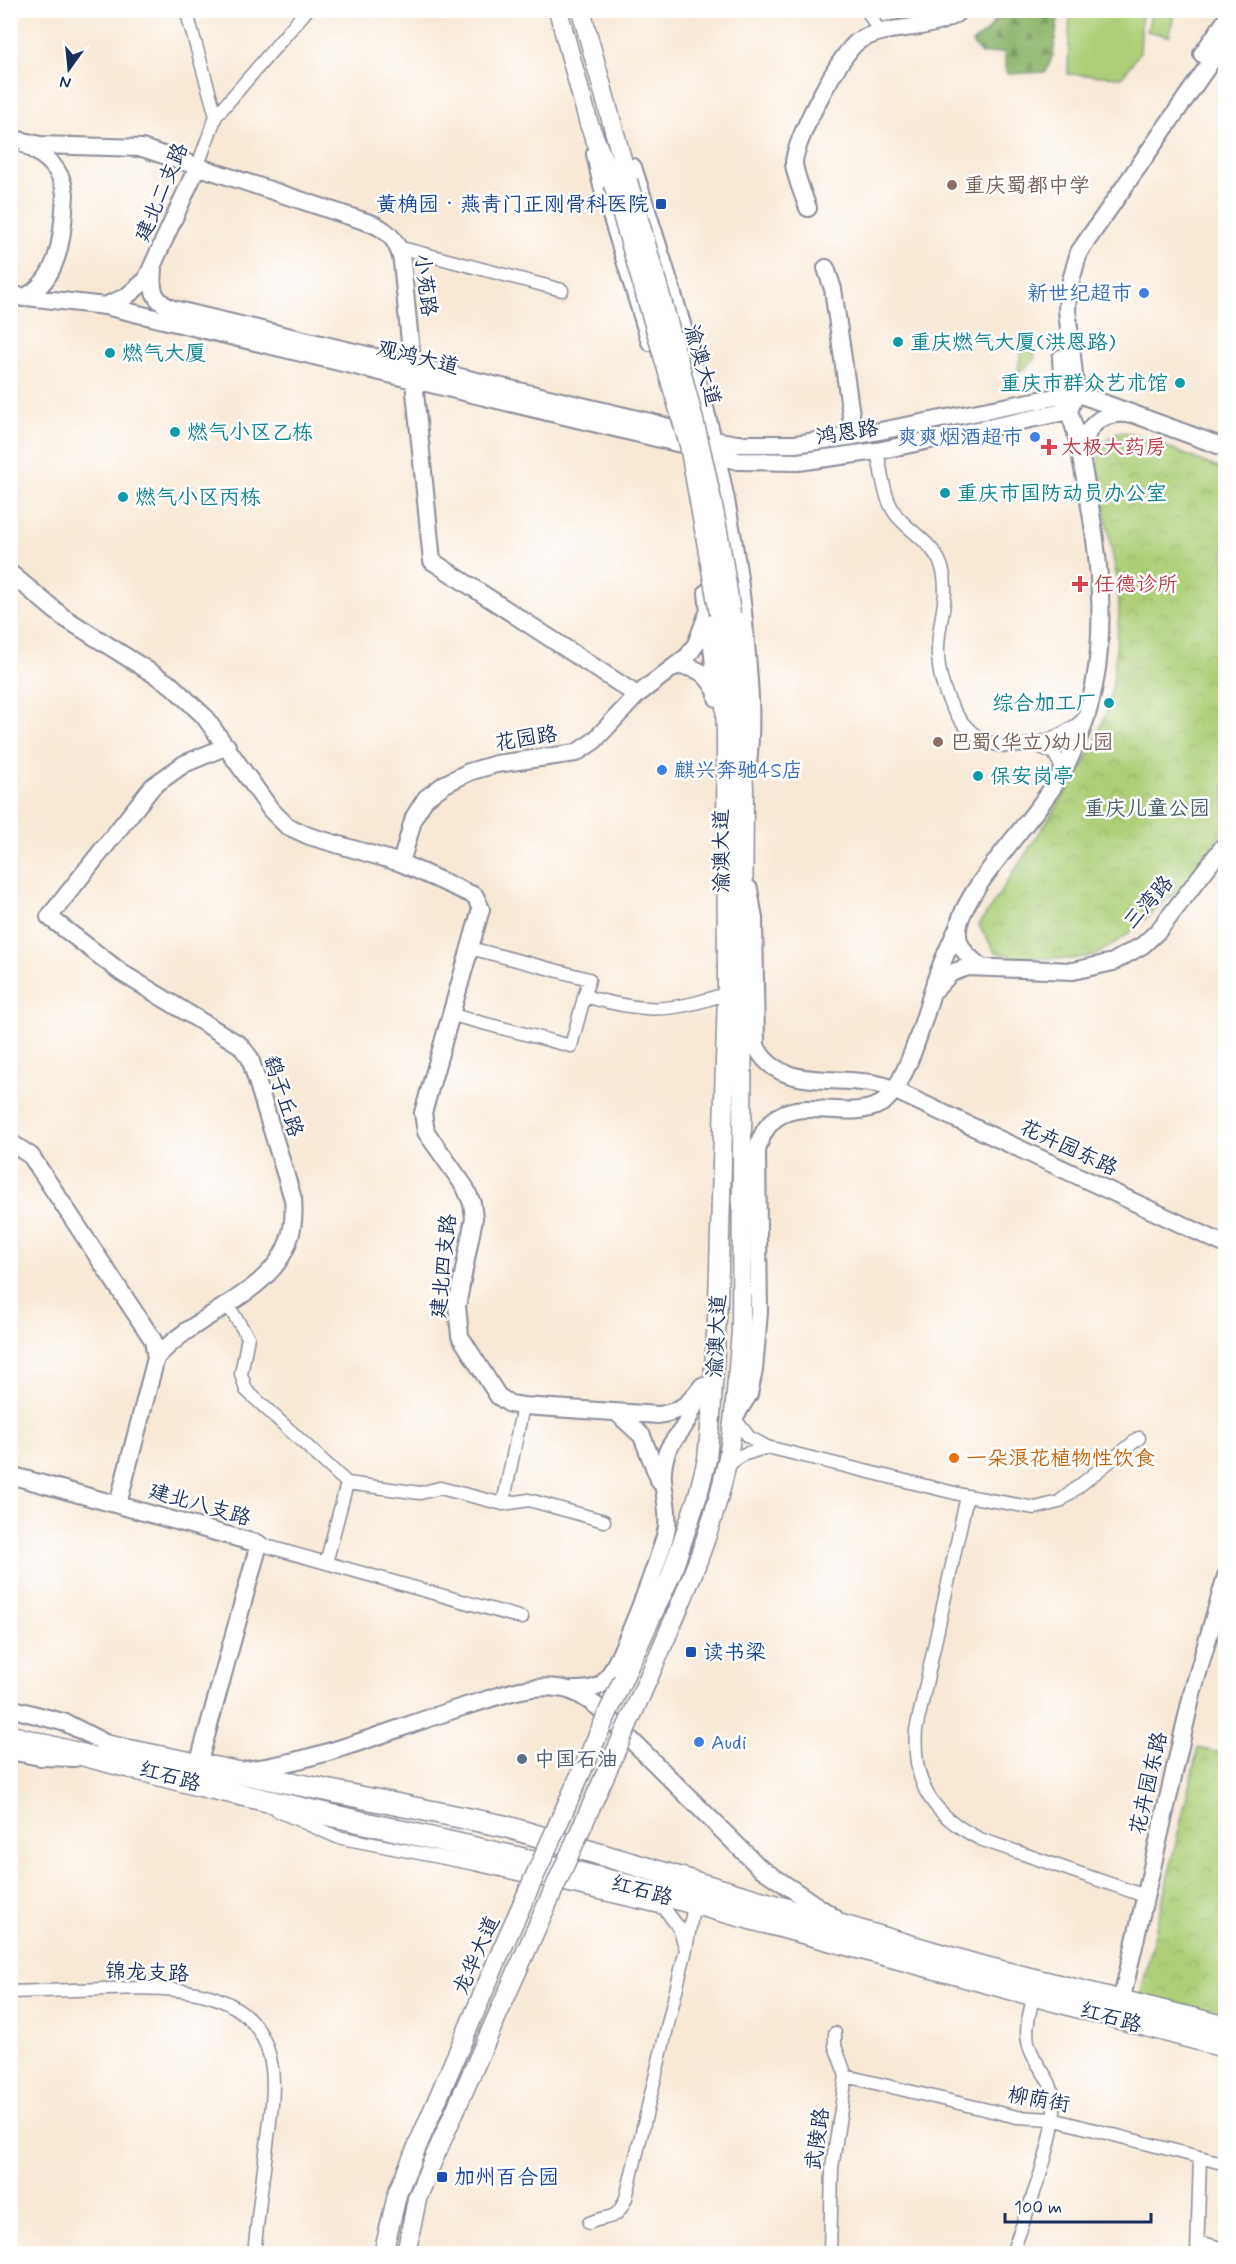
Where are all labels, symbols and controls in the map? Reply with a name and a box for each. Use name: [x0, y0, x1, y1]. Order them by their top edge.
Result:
north arrow: [39, 39, 99, 99]
text: N: [58, 71, 73, 94]
street label: 建北二支路: [129, 139, 195, 246]
place label: 重庆蜀都中学: [964, 172, 1090, 200]
marker: 重庆蜀都中学: [945, 178, 959, 192]
place label: 黄桷园‧燕青门正刚骨科医院: [376, 191, 649, 219]
marker: 黄桷园‧燕青门正刚骨科医院: [654, 197, 668, 211]
street label: 小苑路: [407, 252, 443, 318]
place label: 新世纪超市: [1027, 280, 1132, 308]
marker: 新世纪超市: [1137, 286, 1151, 300]
street label: 渝澳大道: [677, 321, 727, 410]
place label: 重庆燃气大厦(洪恩路): [910, 329, 1116, 357]
street label: 观鸿大道: [374, 334, 462, 382]
marker: 重庆燃气大厦(洪恩路): [891, 335, 905, 349]
place label: 燃气大厦: [122, 340, 206, 368]
marker: 燃气大厦: [103, 346, 117, 360]
place label: 重庆市群众艺术馆: [1000, 370, 1168, 398]
marker: 重庆市群众艺术馆: [1173, 376, 1187, 390]
street label: 鸿恩路: [814, 414, 880, 452]
place label: 燃气小区乙栋: [187, 419, 313, 447]
place label: 爽爽烟酒超市: [897, 424, 1023, 452]
marker: 燃气小区乙栋: [168, 425, 182, 439]
marker: 爽爽烟酒超市: [1028, 430, 1042, 444]
place label: 太极大药房: [1061, 434, 1166, 462]
marker: 太极大药房: [1042, 440, 1056, 454]
place label: 重庆市国防动员办公室: [957, 480, 1167, 508]
place label: 燃气小区丙栋: [135, 484, 261, 512]
marker: 重庆市国防动员办公室: [938, 486, 952, 500]
marker: 燃气小区丙栋: [116, 490, 130, 504]
place label: 任德诊所: [1094, 571, 1178, 599]
marker: 任德诊所: [1071, 575, 1089, 593]
place label: 综合加工厂: [992, 690, 1097, 718]
marker: 综合加工厂: [1102, 696, 1116, 710]
street label: 花园路: [493, 720, 559, 758]
place label: 巴蜀(华立)幼儿园: [950, 729, 1113, 757]
marker: 巴蜀(华立)幼儿园: [931, 735, 945, 749]
place label: 麒兴奔驰4S店: [674, 757, 803, 785]
marker: 麒兴奔驰4S店: [655, 763, 669, 777]
place label: 保安岗亭: [990, 763, 1074, 791]
marker: 保安岗亭: [971, 769, 985, 783]
park label: 重庆儿童公园: [1084, 795, 1210, 823]
street label: 渝澳大道: [708, 809, 736, 893]
street label: 三湾路: [1118, 870, 1180, 936]
street label: 鹞子丘路: [257, 1052, 309, 1141]
street label: 花卉园东路: [1015, 1113, 1122, 1183]
street label: 建北四支路: [425, 1212, 463, 1320]
street label: 渝澳大道: [701, 1293, 733, 1379]
place label: 一朵浪花植物性饮食: [966, 1445, 1155, 1473]
marker: 一朵浪花植物性饮食: [947, 1451, 961, 1465]
street label: 建北八支路: [145, 1477, 254, 1533]
place label: 读书梁: [703, 1639, 766, 1667]
marker: 读书梁: [684, 1645, 698, 1659]
place label: Audi: [711, 1729, 747, 1757]
street label: 花卉园东路: [1124, 1729, 1174, 1838]
marker: Audi: [692, 1735, 706, 1749]
place label: 中国石油: [534, 1746, 618, 1774]
marker: 中国石油: [515, 1752, 529, 1766]
street label: 红石路: [136, 1755, 204, 1799]
street label: 红石路: [608, 1869, 676, 1913]
street label: 龙华大道: [447, 1911, 507, 1999]
street label: 锦龙支路: [105, 1958, 189, 1988]
street label: 红石路: [1077, 1996, 1145, 2040]
street label: 柳荫街: [1005, 2081, 1072, 2119]
street label: 武陵路: [800, 2106, 836, 2172]
place label: 加州百合园: [454, 2164, 559, 2192]
marker: 加州百合园: [435, 2170, 449, 2184]
scale bar: [1005, 2186, 1150, 2224]
text: 100 m: [1014, 2196, 1062, 2220]

